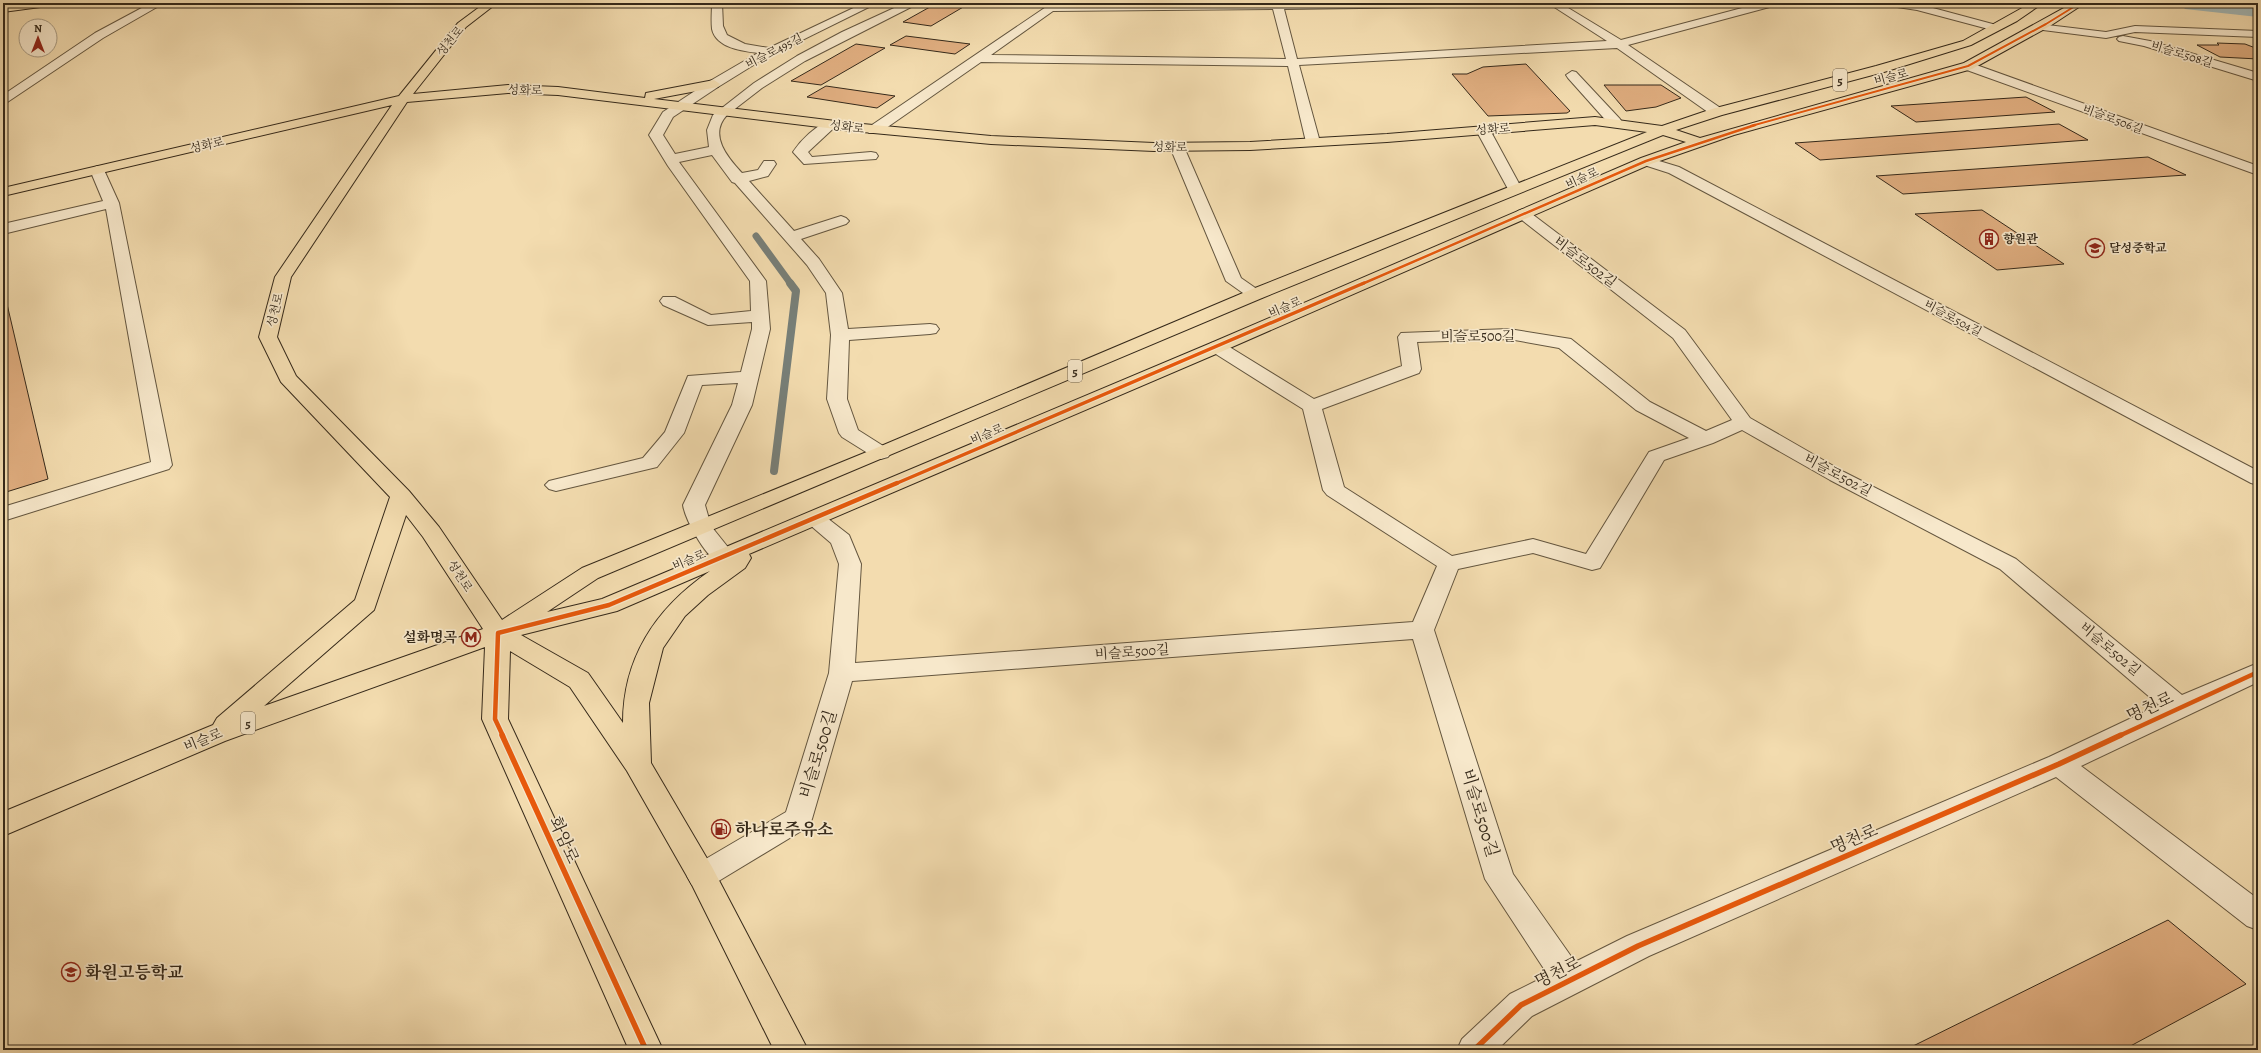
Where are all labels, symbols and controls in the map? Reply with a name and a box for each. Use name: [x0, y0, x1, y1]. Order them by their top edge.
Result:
north arrow: [18, 18, 58, 58]
text: N: [34, 21, 42, 36]
street label: 성천로: [433, 22, 468, 59]
street label: 비슬로495길: [743, 30, 805, 72]
street label: 비슬로508길: [2149, 37, 2215, 71]
street label: 비슬로: [1872, 65, 1910, 89]
road number: 5: [1833, 69, 1847, 91]
street label: 성화로: [507, 82, 543, 98]
street label: 비슬로506길: [2080, 101, 2146, 137]
street label: 성화로: [829, 117, 866, 137]
street label: 성화로: [1475, 119, 1511, 138]
street label: 성화로: [188, 133, 226, 157]
street label: 성화로: [1152, 139, 1188, 155]
street label: 비슬로: [1563, 163, 1602, 192]
building icon: 향원관: [1978, 228, 2000, 250]
place label: 향원관: [2003, 231, 2038, 247]
street label: 비슬로502길: [1550, 232, 1620, 292]
school or university icon: 달성중학교: [2084, 237, 2106, 259]
place label: 달성중학교: [2109, 240, 2167, 256]
street label: 성천로: [263, 291, 287, 329]
street label: 비슬로: [1266, 293, 1305, 321]
street label: 비슬로504길: [1921, 296, 1985, 340]
street label: 비슬로500길: [1440, 327, 1516, 346]
road number: 5: [1068, 360, 1082, 382]
street label: 비슬로: [968, 420, 1007, 448]
street label: 비슬로502길: [1801, 449, 1875, 501]
street label: 비슬로: [670, 546, 709, 574]
street label: 성천로: [444, 557, 476, 595]
street label: 비슬로502길: [2075, 618, 2145, 680]
metro station icon: 설화명곡: [460, 626, 482, 648]
place label: 설화명곡: [403, 628, 457, 647]
street label: 비슬로500길: [1094, 640, 1170, 664]
street label: 명천로: [2123, 686, 2178, 728]
street label: 비슬로500길: [794, 707, 842, 801]
road number: 5: [241, 712, 255, 734]
street label: 비슬로: [181, 723, 226, 756]
street label: 비슬로500길: [1456, 766, 1504, 860]
street label: 화암로: [543, 813, 585, 868]
fuel station icon: 하나로주유소: [710, 818, 732, 840]
place label: 하나로주유소: [735, 818, 834, 841]
street label: 명천로: [1827, 819, 1882, 859]
street label: 명천로: [1531, 950, 1586, 993]
school or university icon: 화원고등학교: [60, 961, 82, 983]
place label: 화원고등학교: [85, 961, 184, 984]

